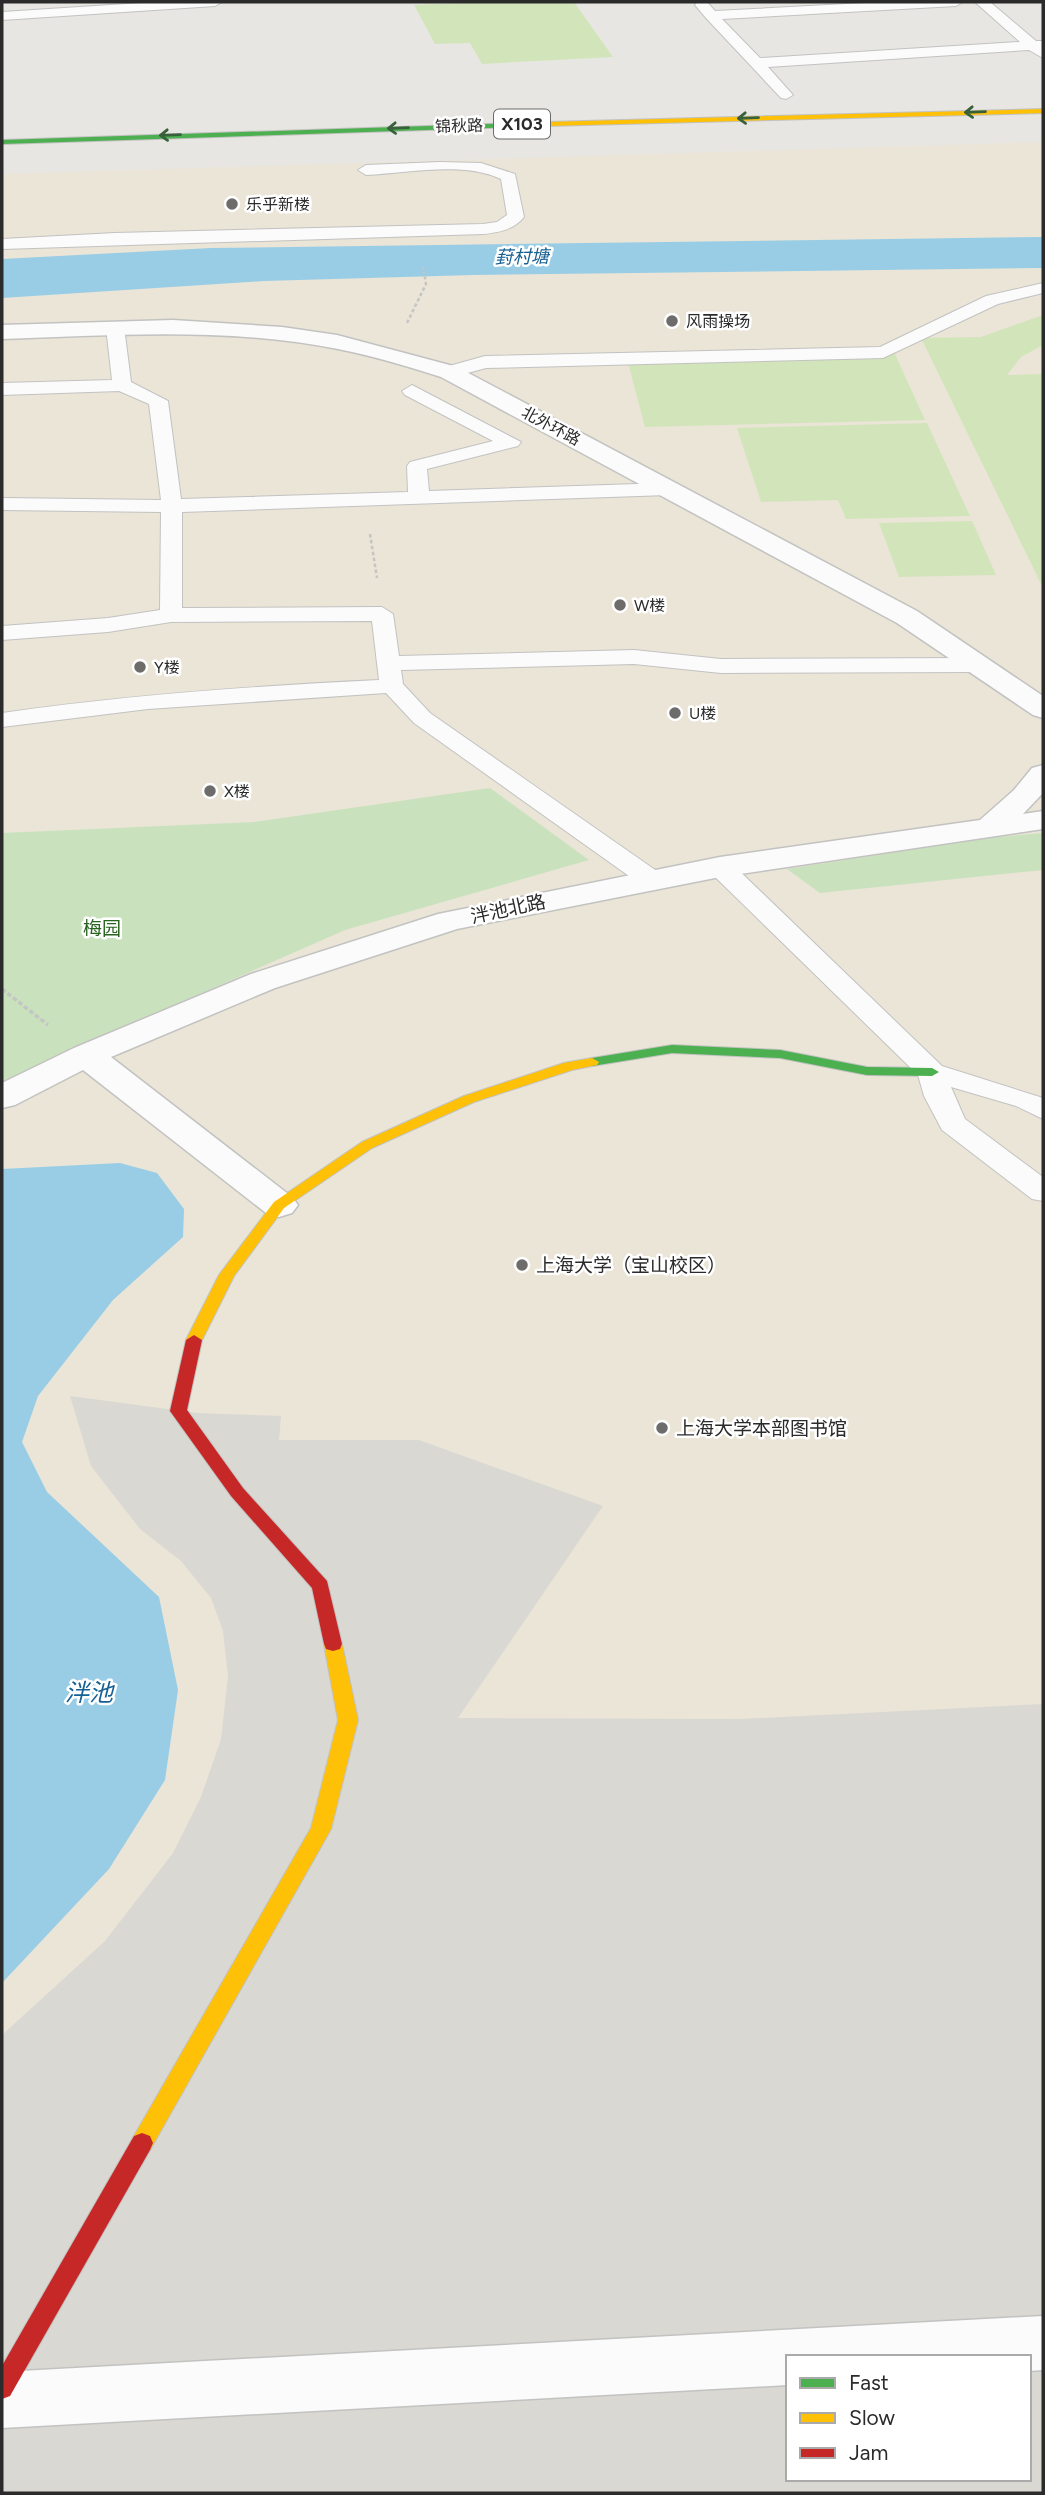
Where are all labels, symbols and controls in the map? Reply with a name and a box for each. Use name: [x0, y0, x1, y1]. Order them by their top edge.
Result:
one-way arrow: [964, 106, 987, 119]
road number: X103: [494, 110, 550, 139]
one-way arrow: [736, 112, 759, 125]
street label: 锦秋路: [435, 116, 483, 136]
one-way arrow: [386, 121, 409, 134]
one-way arrow: [159, 129, 182, 142]
place label: 乐乎新楼: [246, 195, 310, 214]
marker: 乐乎新楼: [224, 196, 240, 212]
water label: 葑村塘: [495, 245, 552, 268]
place label: 风雨操场: [686, 312, 750, 331]
marker: 风雨操场: [664, 313, 680, 329]
street label: 北外环路: [518, 403, 584, 449]
place label: W楼: [634, 596, 665, 615]
marker: W楼: [612, 597, 628, 613]
place label: Y楼: [154, 658, 180, 677]
marker: Y楼: [132, 659, 148, 675]
place label: U楼: [689, 704, 716, 723]
marker: U楼: [667, 705, 683, 721]
place label: X楼: [224, 782, 250, 801]
marker: X楼: [202, 783, 218, 799]
street label: 泮池北路: [468, 890, 548, 928]
park label: 梅园: [83, 917, 121, 940]
place label: 上海大学（宝山校区）: [536, 1254, 726, 1277]
marker: 上海大学（宝山校区）: [514, 1257, 530, 1273]
place label: 上海大学本部图书馆: [676, 1417, 847, 1440]
marker: 上海大学本部图书馆: [654, 1420, 670, 1436]
water label: 泮池: [65, 1678, 115, 1707]
legend: [786, 2355, 1031, 2481]
text: Fast: [849, 2370, 889, 2395]
text: Slow: [849, 2405, 895, 2430]
text: Jam: [849, 2440, 888, 2465]

